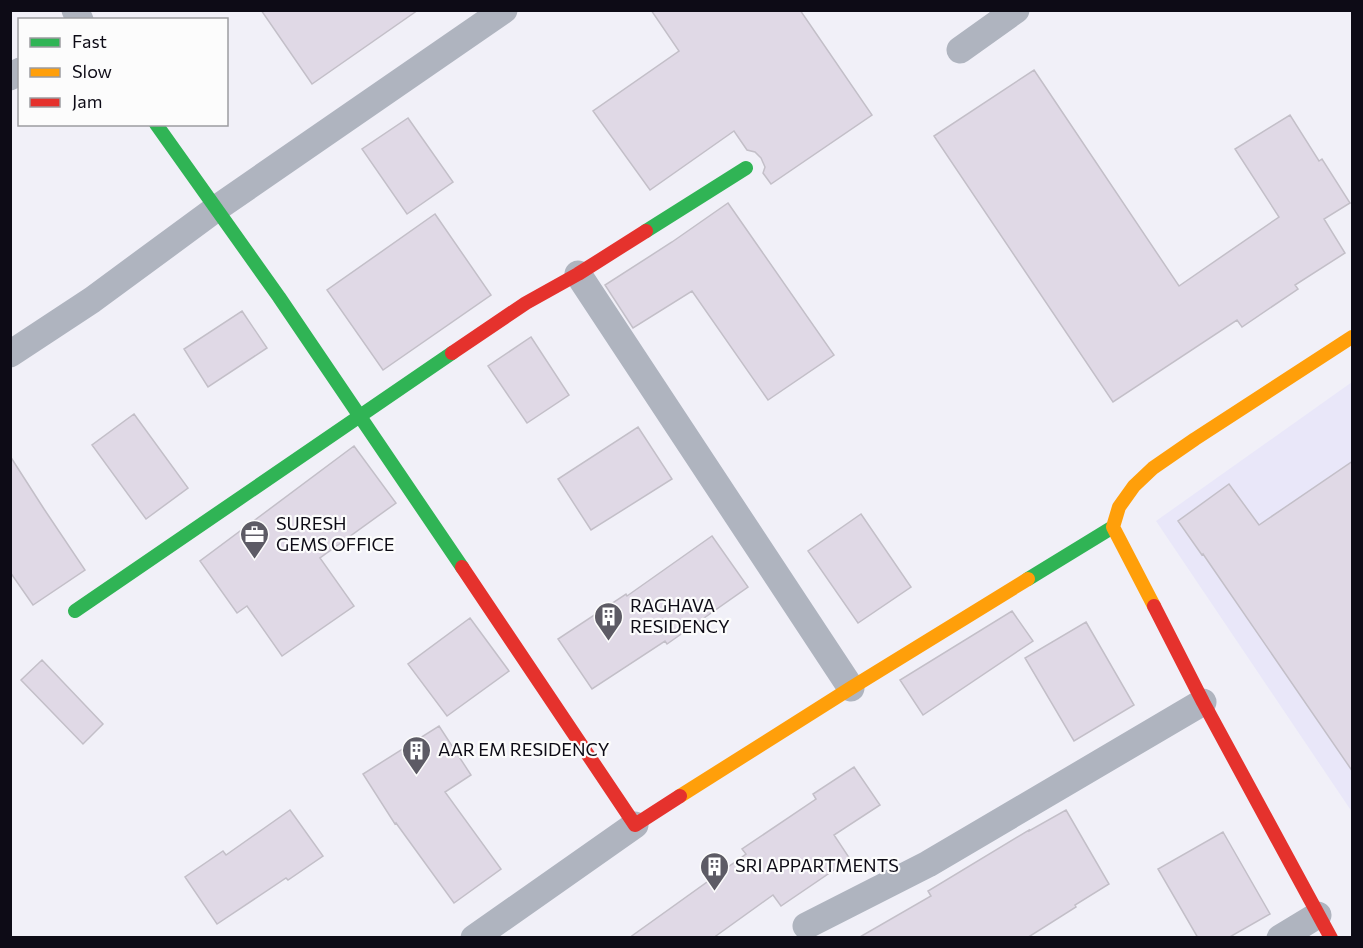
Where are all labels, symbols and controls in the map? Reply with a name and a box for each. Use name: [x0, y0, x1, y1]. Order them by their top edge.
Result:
legend: [18, 18, 228, 126]
text: Fast: [72, 30, 107, 52]
text: Slow: [72, 60, 112, 82]
text: Jam: [72, 90, 102, 112]
place label: SURESH GEMS OFFICE: [276, 512, 395, 555]
office icon: SURESH GEMS OFFICE: [239, 518, 271, 560]
place label: RAGHAVA RESIDENCY: [630, 594, 730, 637]
building icon: RAGHAVA RESIDENCY: [593, 600, 625, 642]
building icon: AAR EM RESIDENCY: [401, 734, 433, 776]
place label: AAR EM RESIDENCY: [438, 738, 610, 760]
building icon: SRI APPARTMENTS: [698, 850, 730, 892]
place label: SRI APPARTMENTS: [735, 854, 899, 876]

